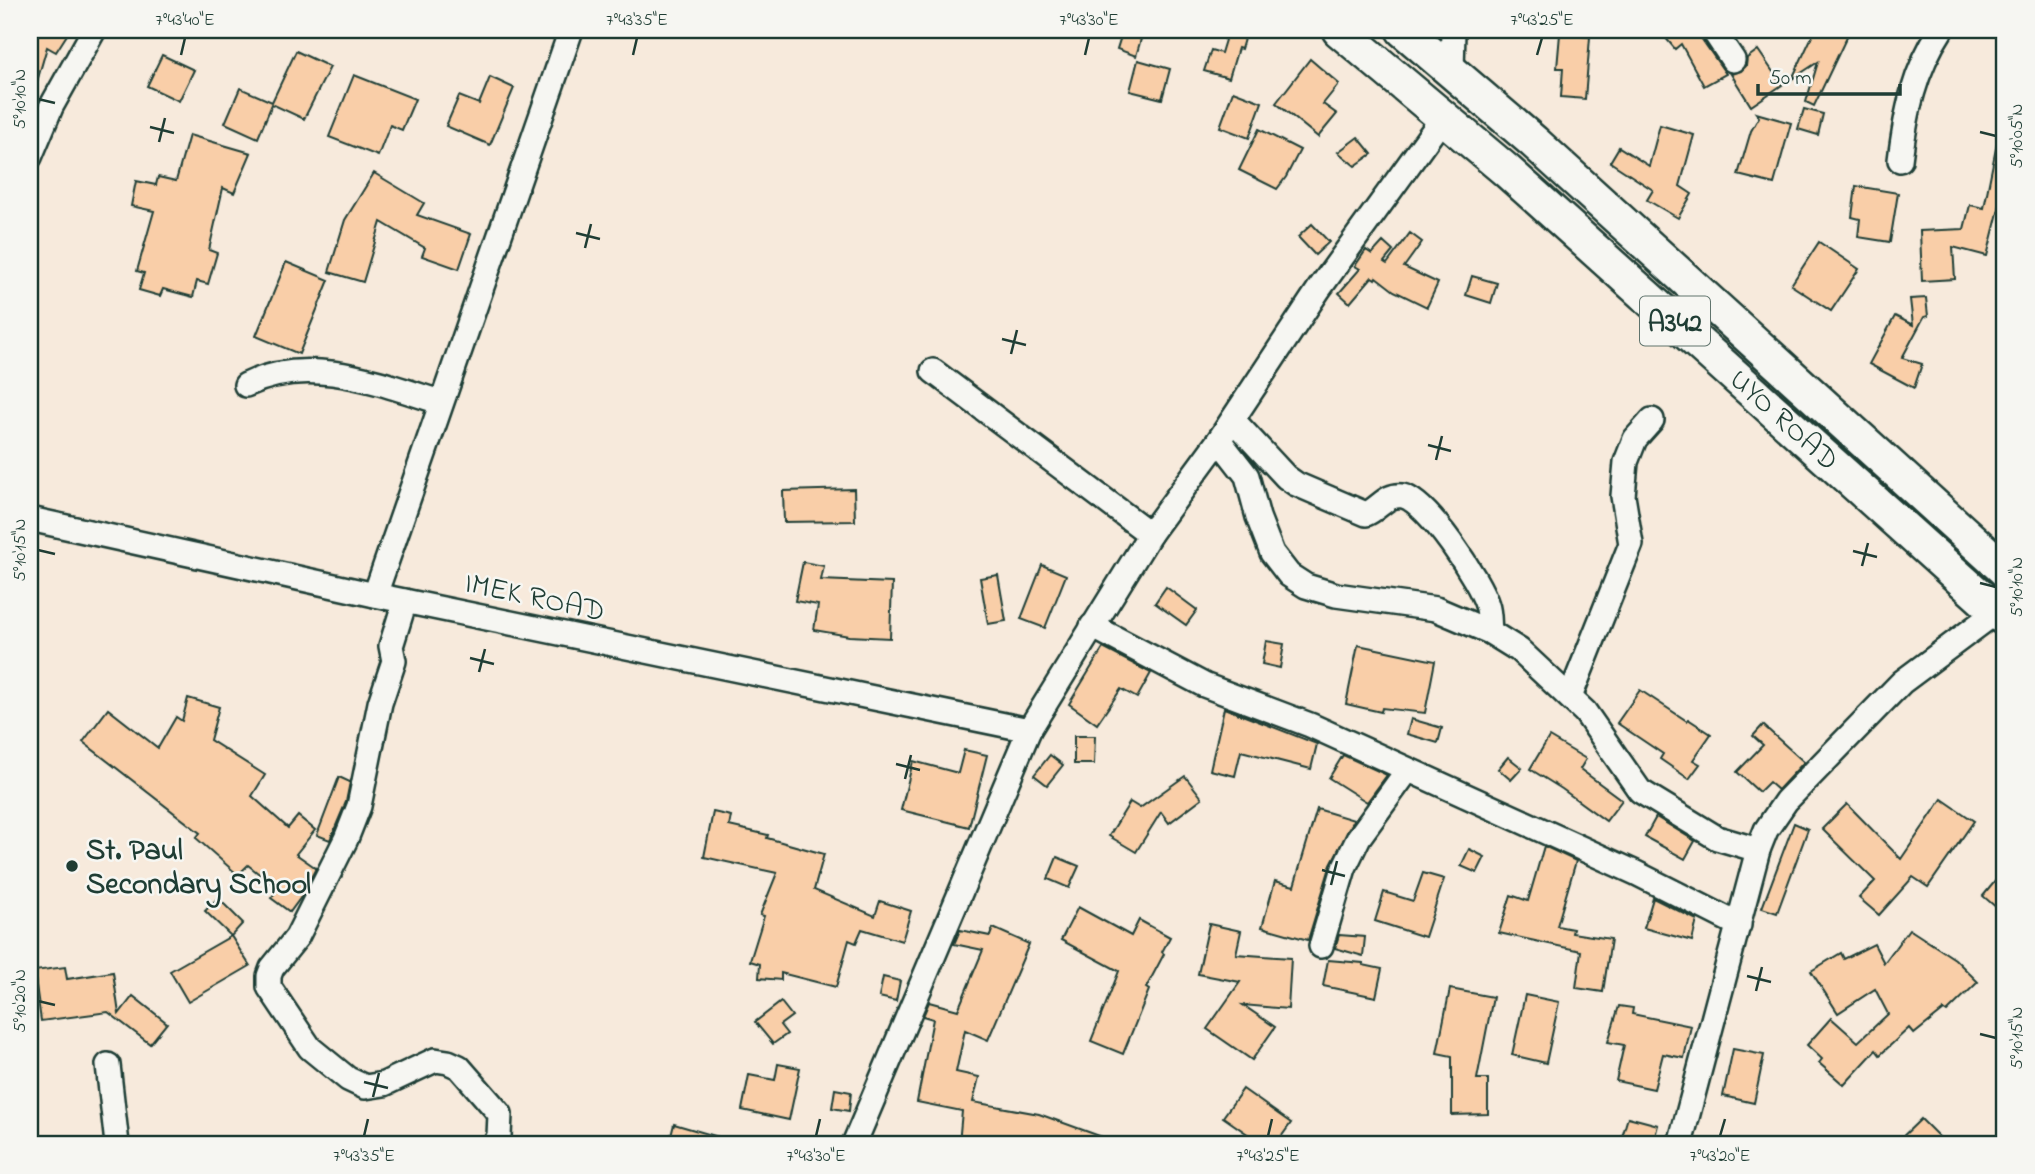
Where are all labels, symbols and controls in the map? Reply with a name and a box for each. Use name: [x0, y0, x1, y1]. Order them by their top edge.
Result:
text: 7°43'40"E: [155, 8, 215, 34]
text: 7°43'35"E: [606, 8, 668, 34]
text: 7°43'30"E: [1059, 8, 1119, 34]
text: 7°43'25"E: [1510, 8, 1574, 34]
scale bar: [1758, 52, 1900, 96]
text: 50 m: [1769, 64, 1812, 94]
text: 5°10'10"N: [8, 69, 34, 129]
text: 5°10'05"N: [2005, 104, 2031, 168]
road number: A342: [1640, 296, 1710, 346]
street label: UYO ROAD: [1718, 360, 1848, 483]
text: 5°10'15"N: [8, 519, 34, 581]
text: 5°10'10"N: [2005, 557, 2031, 617]
street label: IMEK ROAD: [460, 563, 609, 635]
place label: St. Paul Secondary School: [86, 830, 311, 908]
marker: St. Paul Secondary School: [64, 858, 80, 874]
text: 5°10'20"N: [8, 969, 34, 1033]
text: 5°10'15"N: [2005, 1007, 2031, 1069]
text: 7°43'35"E: [333, 1144, 395, 1170]
text: 7°43'30"E: [786, 1144, 846, 1170]
text: 7°43'25"E: [1236, 1144, 1300, 1170]
text: 7°43'20"E: [1690, 1144, 1750, 1170]

